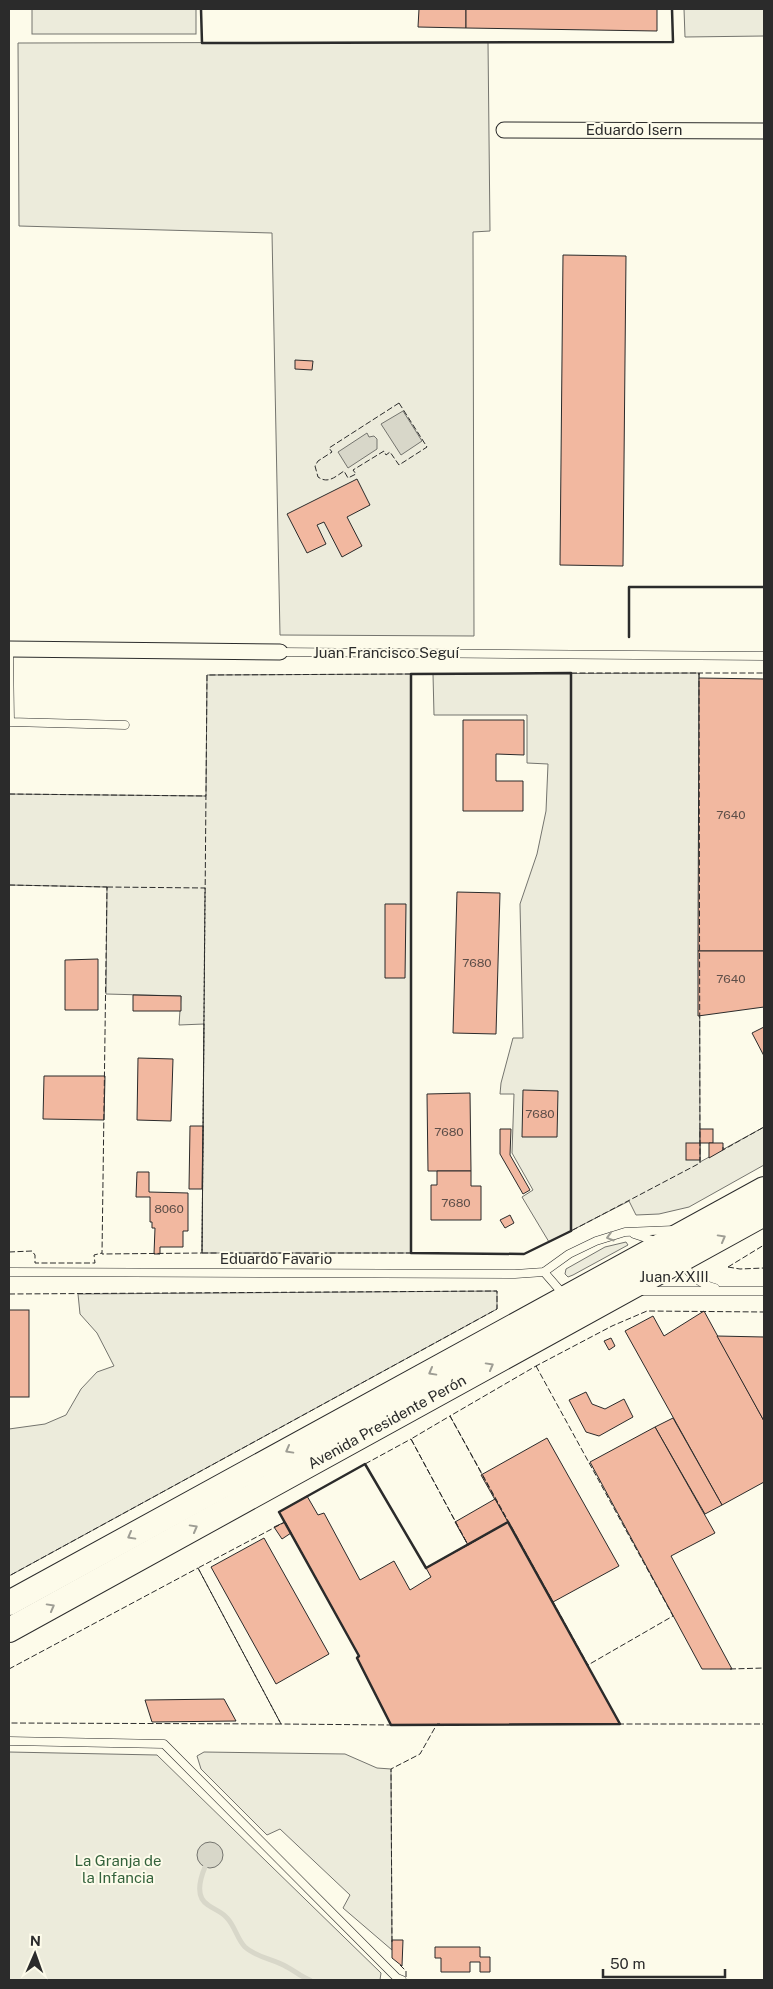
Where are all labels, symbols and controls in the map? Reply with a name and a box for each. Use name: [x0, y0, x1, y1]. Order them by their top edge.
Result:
street label: Eduardo Isern: [586, 121, 682, 138]
street label: Juan Francisco Seguí: [313, 644, 459, 661]
house number: 7640: [716, 808, 746, 822]
house number: 7680: [462, 956, 492, 970]
house number: 7640: [716, 972, 746, 986]
house number: 7680: [525, 1107, 555, 1121]
house number: 7680: [434, 1125, 464, 1139]
house number: 7680: [441, 1196, 471, 1210]
house number: 8060: [154, 1202, 184, 1216]
one-way arrow: [606, 1232, 614, 1242]
one-way arrow: [717, 1234, 726, 1244]
street label: Eduardo Favario: [220, 1250, 332, 1267]
street label: Juan XXIII: [639, 1268, 709, 1285]
one-way arrow: [484, 1362, 493, 1372]
one-way arrow: [428, 1366, 437, 1376]
street label: Avenida Presidente Perón: [305, 1371, 469, 1472]
one-way arrow: [286, 1443, 295, 1453]
one-way arrow: [189, 1525, 198, 1535]
one-way arrow: [128, 1530, 137, 1540]
one-way arrow: [46, 1603, 55, 1613]
park label: La Granja de la Infancia: [74, 1852, 162, 1886]
north arrow: [10, 1929, 60, 1979]
text: N: [30, 1933, 41, 1949]
scale bar: [603, 1946, 726, 1978]
text: 50 m: [610, 1955, 645, 1972]

